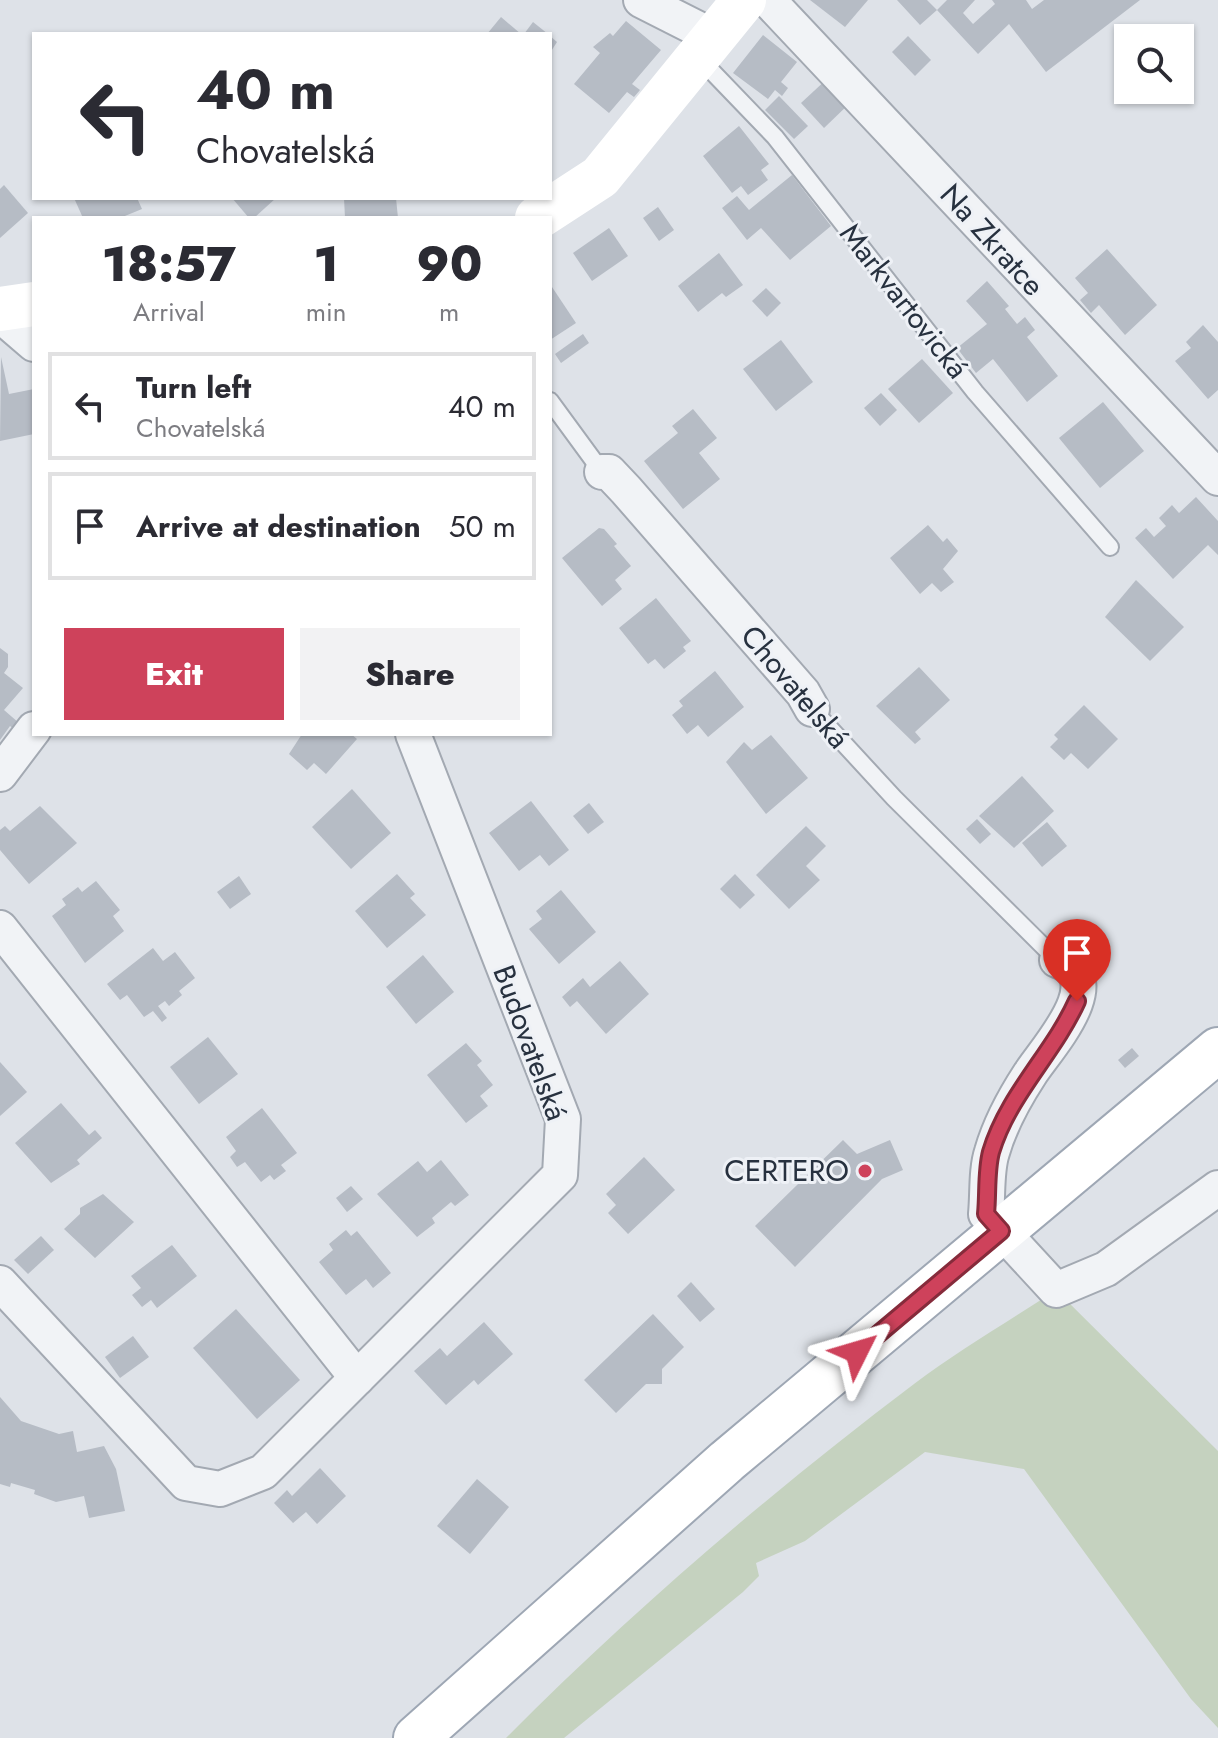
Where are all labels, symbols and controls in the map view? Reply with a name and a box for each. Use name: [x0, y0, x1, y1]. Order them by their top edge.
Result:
map controls: [1114, 24, 1194, 104]
button: search: [1114, 24, 1194, 104]
text: 40 m: [196, 49, 335, 130]
icon: left: [64, 64, 168, 168]
text: Chovatelská: [196, 124, 375, 176]
street label: Na Zkratce: [930, 174, 1055, 305]
street label: Markvartovická: [830, 214, 979, 388]
text: 18:57: [102, 230, 236, 299]
text: 1: [314, 230, 339, 299]
text: 90: [416, 230, 482, 299]
text: Arrival: [133, 293, 205, 331]
text: min: [306, 293, 347, 331]
text: m: [439, 293, 459, 331]
text: Turn left: [136, 366, 251, 409]
icon: left: [68, 384, 112, 428]
text: 40 m: [448, 385, 516, 428]
text: Chovatelská: [136, 409, 265, 447]
icon: arrive: [68, 504, 112, 548]
text: Arrive at destination: [136, 505, 421, 548]
text: 50 m: [449, 505, 516, 548]
street label: Chovatelská: [731, 616, 860, 758]
button: Exit: [64, 628, 284, 720]
button: Share: [300, 628, 520, 720]
pin: [1043, 919, 1111, 1001]
icon: arrive: [1055, 931, 1099, 975]
street label: Budovatelská: [482, 959, 578, 1127]
place label: CERTERO: [724, 1149, 849, 1192]
marker: CERTERO: [856, 1162, 874, 1180]
position arrow: [815, 1310, 899, 1394]

